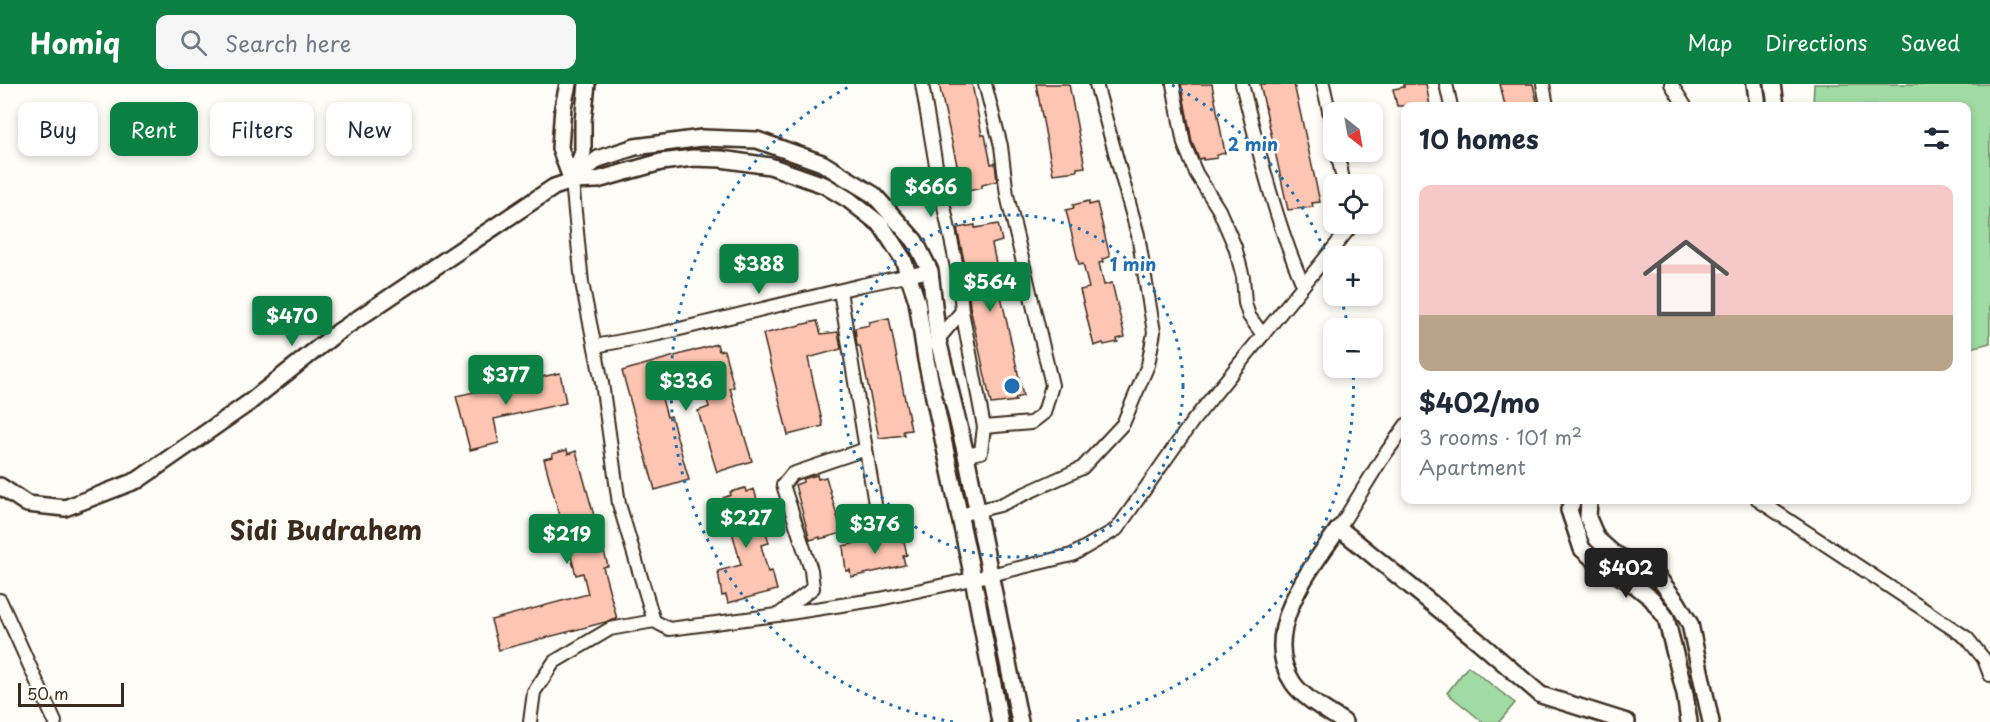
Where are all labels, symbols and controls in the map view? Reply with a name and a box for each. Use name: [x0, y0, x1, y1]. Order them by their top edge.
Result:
search box: [156, 15, 576, 69]
text: Homiq: [30, 21, 120, 64]
icon: search: [177, 26, 210, 59]
text: Search here: [225, 26, 351, 59]
text: Map: [1687, 26, 1732, 58]
text: Directions: [1765, 26, 1867, 58]
text: Saved: [1900, 26, 1960, 58]
chip: Buy: [18, 102, 98, 156]
chip: Rent: [110, 102, 198, 156]
chip: Filters: [210, 102, 314, 156]
chip: New: [326, 102, 412, 156]
north arrow: [1323, 102, 1383, 162]
map controls: [1323, 102, 1383, 378]
text: 10 homes: [1419, 119, 1539, 158]
icon: filters: [1920, 122, 1953, 155]
text: 2 min: [1228, 130, 1278, 157]
pin: $666: [895, 167, 967, 218]
text: $666: [905, 171, 957, 201]
button: locate: [1323, 174, 1383, 234]
icon: home: [1632, 224, 1740, 332]
pin: $388: [723, 244, 795, 295]
button: +: [1323, 246, 1383, 306]
text: $388: [733, 248, 785, 278]
text: 1 min: [1110, 250, 1156, 277]
pin: $564: [954, 262, 1026, 313]
text: $564: [963, 266, 1017, 296]
pin: $470: [256, 296, 328, 347]
text: $470: [266, 300, 318, 330]
button: −: [1323, 318, 1383, 378]
pin: $377: [470, 355, 542, 406]
text: $377: [482, 359, 530, 389]
pin: $336: [650, 361, 722, 412]
text: $336: [659, 365, 713, 395]
centre of rings: [1002, 376, 1022, 396]
text: $402/mo: [1419, 383, 1540, 422]
text: 3 rooms · 101 m²: [1419, 422, 1582, 452]
text: Apartment: [1419, 452, 1526, 482]
pin: $227: [710, 498, 782, 549]
text: $227: [720, 502, 772, 532]
pin: $376: [839, 504, 911, 555]
text: $376: [850, 508, 900, 538]
district label: Sidi Budrahem: [230, 510, 422, 549]
pin: $219: [531, 514, 603, 565]
text: $219: [543, 518, 591, 548]
pin: $402: [1590, 548, 1662, 599]
text: $402: [1599, 552, 1653, 582]
scale bar: [18, 680, 124, 708]
text: 50 m: [27, 681, 68, 705]

